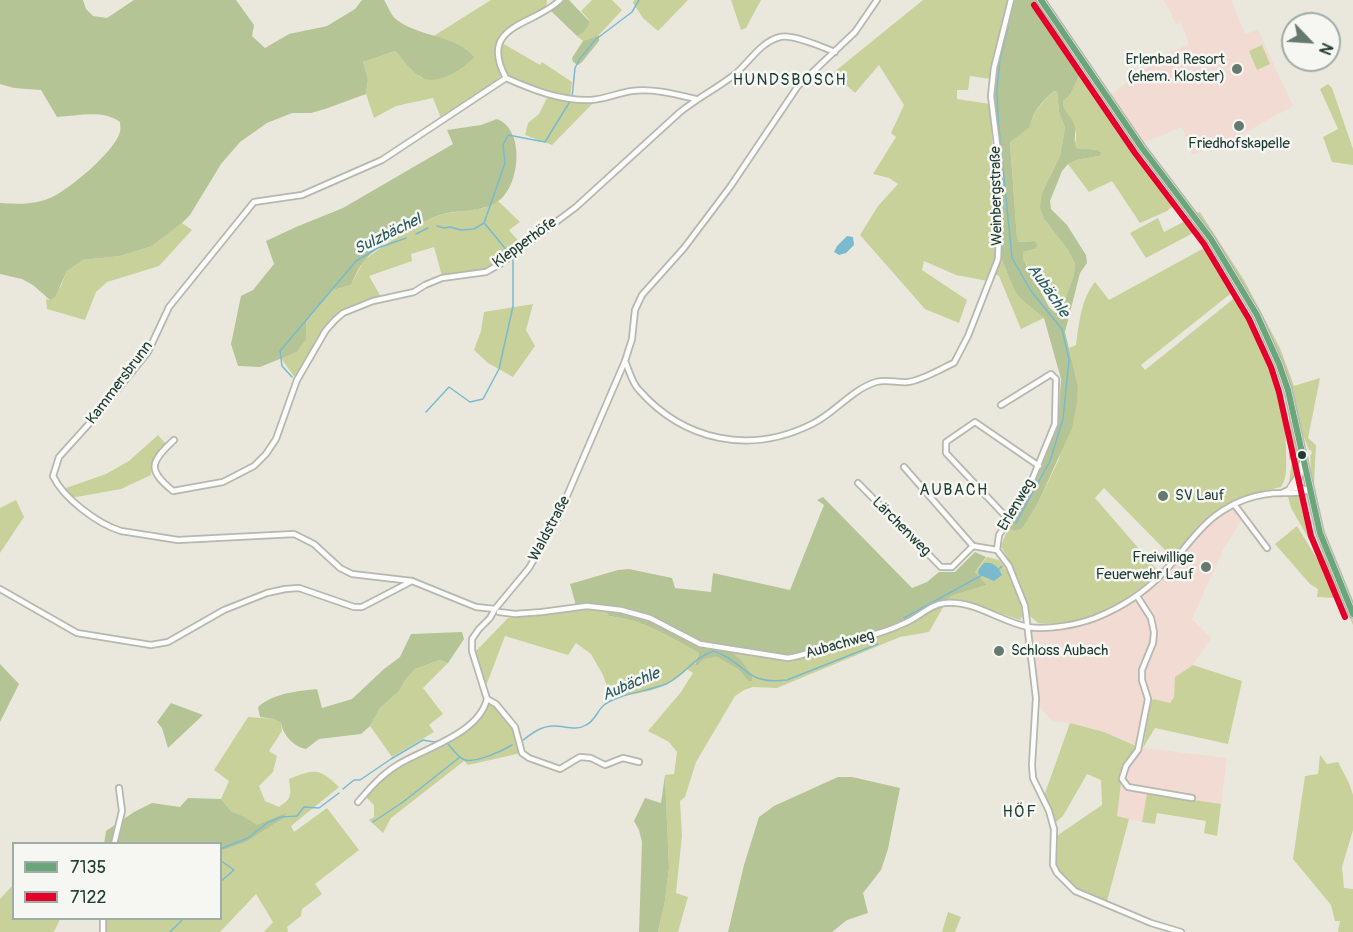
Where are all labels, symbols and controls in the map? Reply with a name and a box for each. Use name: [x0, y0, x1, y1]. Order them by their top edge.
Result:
north arrow: [1281, 12, 1341, 72]
text: N: [1314, 40, 1337, 58]
place label: Erlenbad Resort (ehem. Kloster): [1126, 51, 1225, 86]
marker: Erlenbad Resort (ehem. Kloster): [1230, 62, 1244, 76]
district label: HUNDSBOSCH: [733, 71, 847, 91]
marker: Friedhofskapelle: [1232, 119, 1246, 133]
place label: Friedhofskapelle: [1188, 135, 1290, 153]
street label: Weinbergstraße: [987, 146, 1007, 246]
water label: Sulzbächel: [351, 211, 425, 259]
street label: Klepperhöfe: [489, 214, 561, 272]
water label: Aubächle: [1023, 261, 1073, 321]
street label: Kammersbrunn: [83, 338, 157, 428]
unlabelled marker: [1296, 449, 1308, 461]
street label: Erlenweg: [995, 476, 1039, 534]
district label: AUBACH: [919, 481, 989, 501]
place label: SV Lauf: [1175, 487, 1225, 505]
marker: SV Lauf: [1156, 489, 1170, 503]
street label: Waldstraße: [525, 493, 575, 565]
street label: Lärchenweg: [868, 494, 934, 560]
place label: Freiwillige Feuerwehr Lauf: [1096, 549, 1194, 584]
marker: Freiwillige Feuerwehr Lauf: [1199, 560, 1213, 574]
street label: Aubachweg: [804, 627, 876, 663]
place label: Schloss Aubach: [1011, 642, 1108, 660]
marker: Schloss Aubach: [992, 644, 1006, 658]
water label: Aubächle: [599, 664, 663, 706]
district label: HÖF: [1002, 803, 1038, 823]
legend: [12, 842, 222, 920]
text: 7135: [70, 856, 106, 879]
text: 7122: [70, 886, 107, 909]

